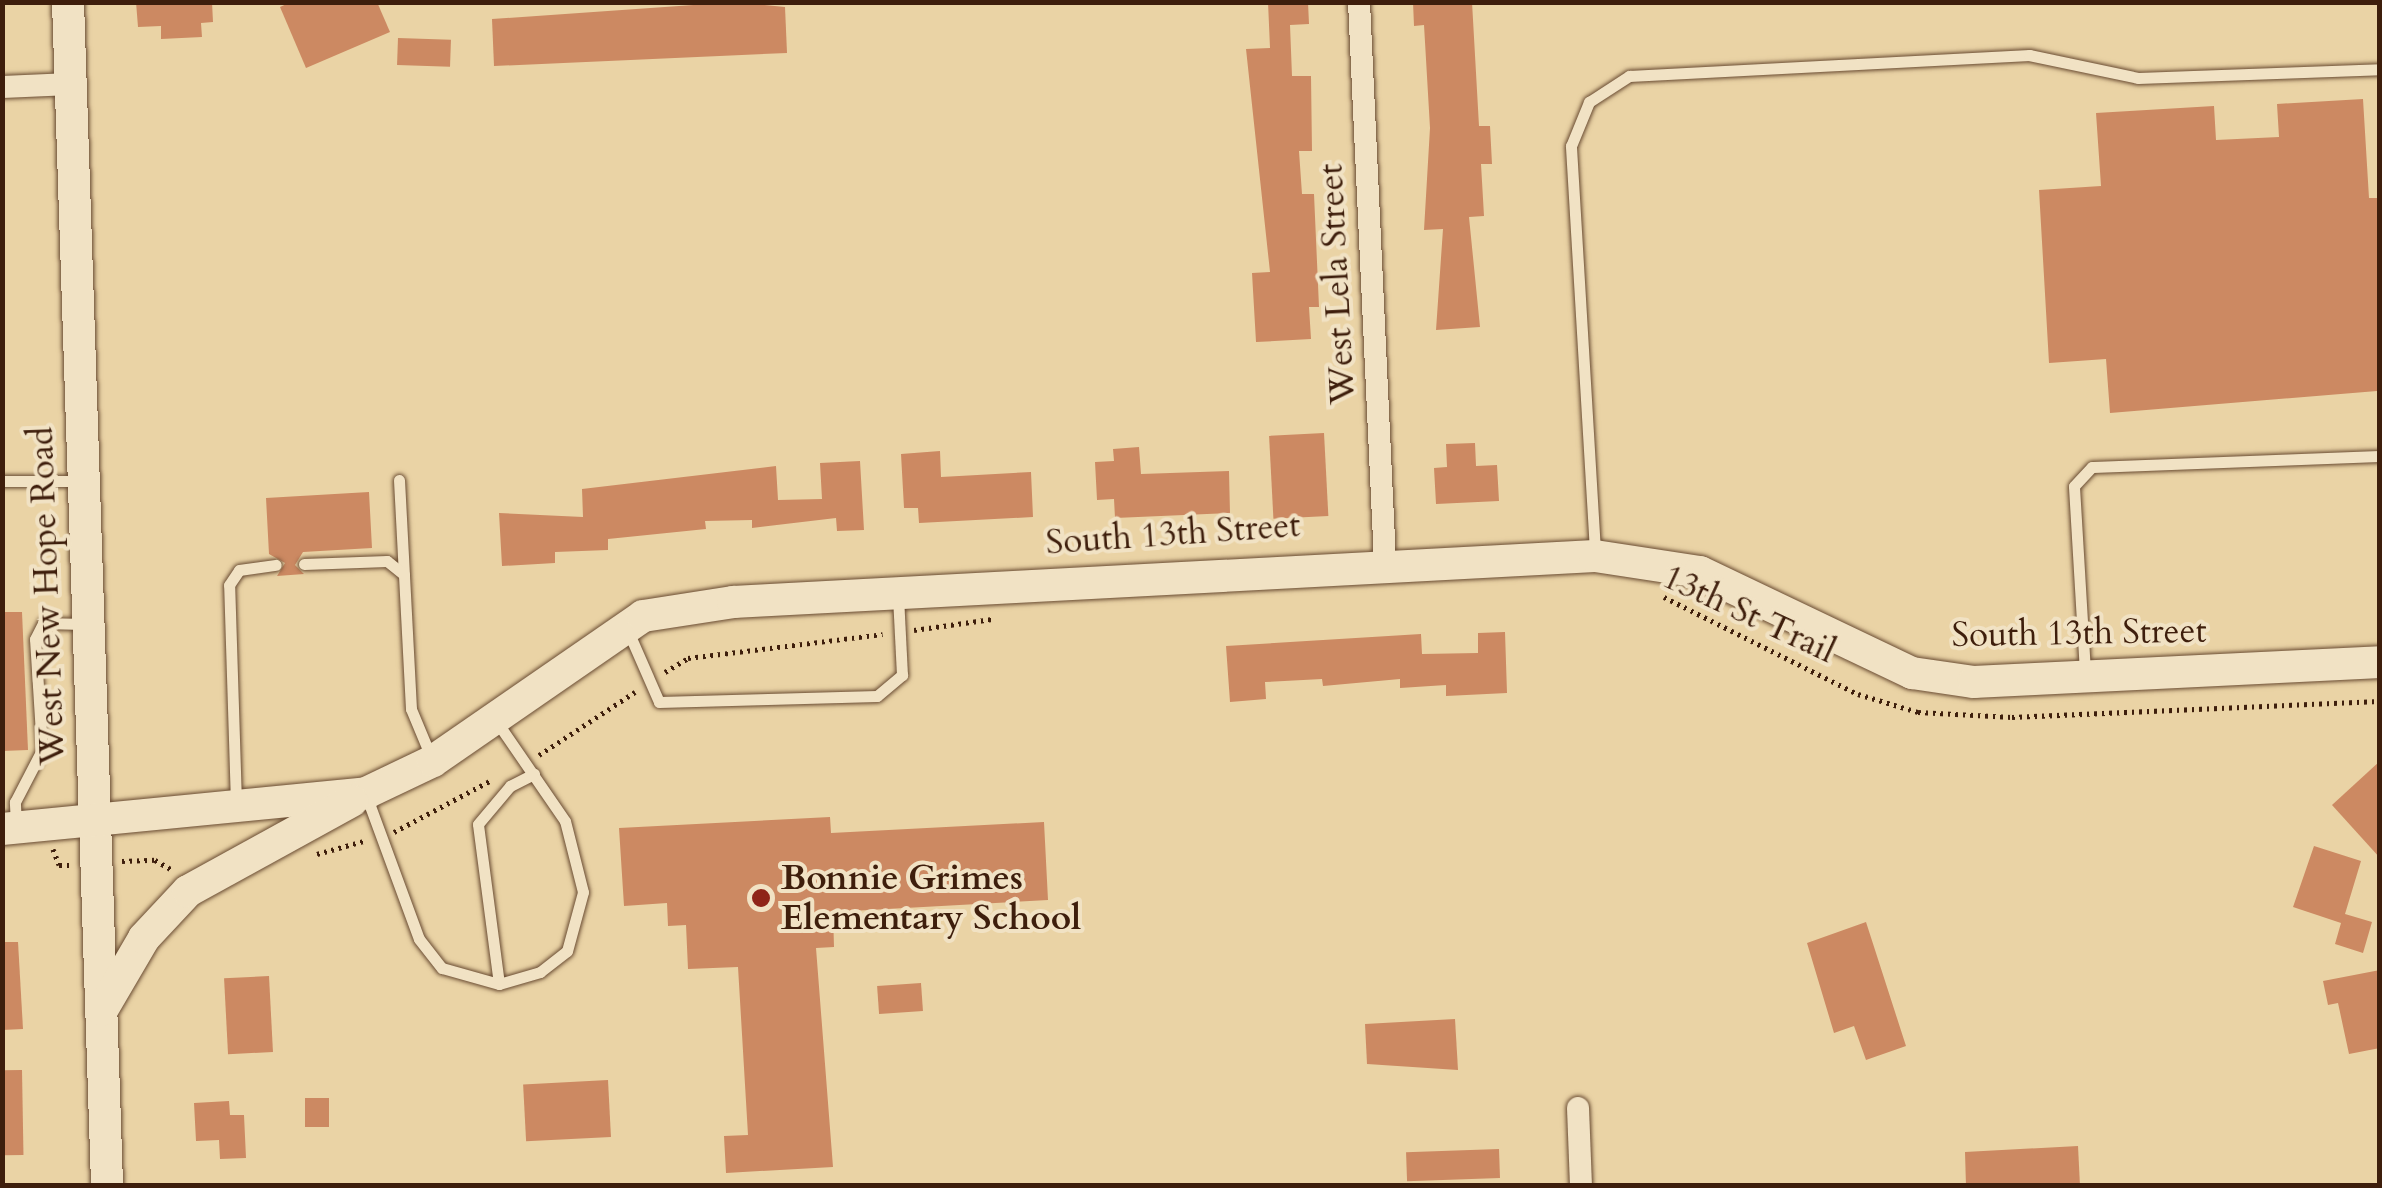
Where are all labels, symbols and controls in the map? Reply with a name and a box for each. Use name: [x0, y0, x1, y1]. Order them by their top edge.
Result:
street label: West Lela Street: [1310, 162, 1364, 406]
street label: West New Hope Road: [20, 426, 74, 766]
street label: South 13th Street: [1044, 504, 1302, 564]
street label: 13th St Trail: [1656, 556, 1842, 672]
street label: South 13th Street: [1951, 610, 2207, 656]
place label: Bonnie Grimes Elementary School: [781, 857, 1081, 939]
marker: Bonnie Grimes Elementary School: [750, 887, 772, 909]

